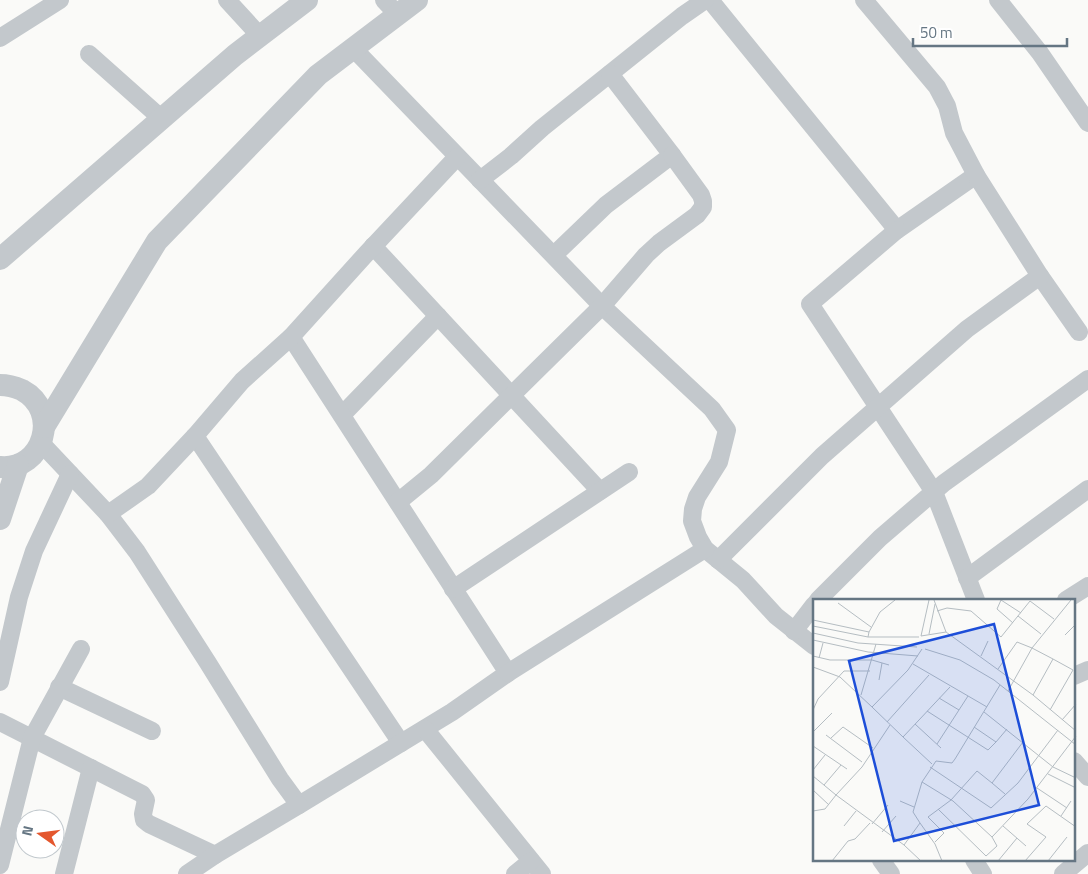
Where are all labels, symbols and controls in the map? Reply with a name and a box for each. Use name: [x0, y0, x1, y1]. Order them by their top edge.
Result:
scale bar: [913, 15, 1067, 47]
text: 50 m: [920, 21, 953, 44]
inset map: [813, 599, 1076, 862]
north arrow: [15, 809, 65, 859]
text: N: [16, 823, 38, 838]

